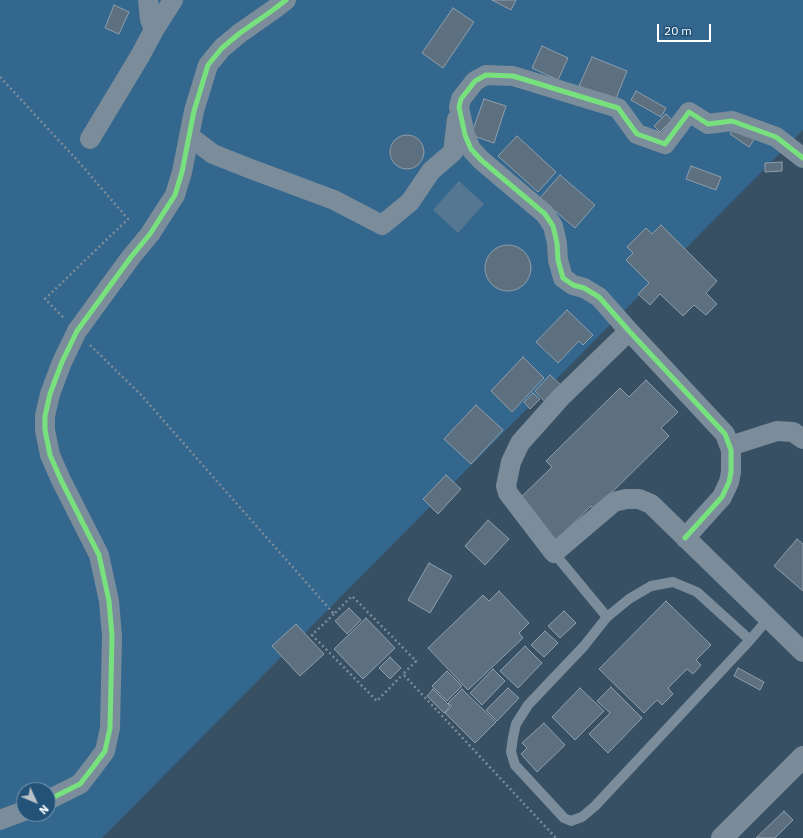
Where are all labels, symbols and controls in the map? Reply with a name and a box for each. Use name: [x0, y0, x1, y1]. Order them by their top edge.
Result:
scale bar: [659, 16, 713, 42]
text: 20 m: [664, 23, 692, 38]
north arrow: [16, 782, 56, 822]
text: N: [36, 802, 52, 817]

